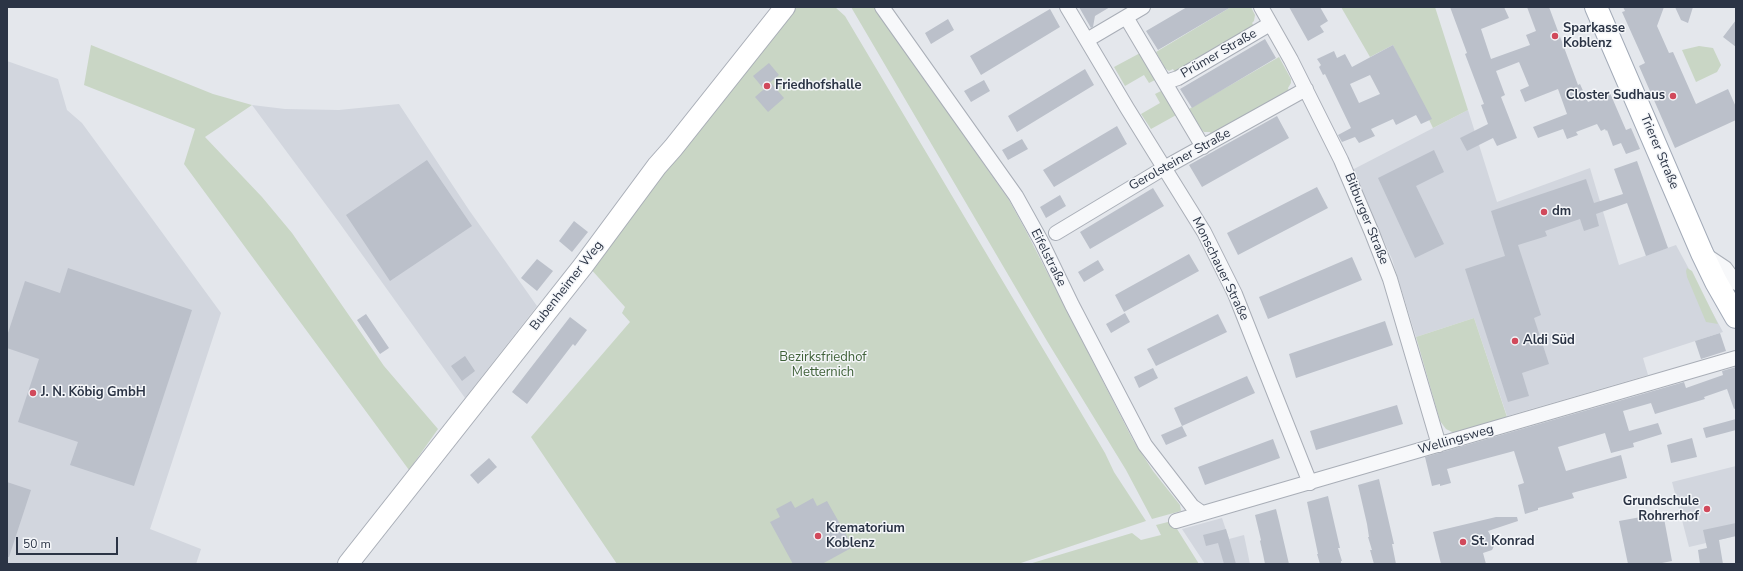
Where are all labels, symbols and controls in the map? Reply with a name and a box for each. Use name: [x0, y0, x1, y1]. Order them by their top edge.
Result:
place label: Sparkasse Koblenz: [1563, 21, 1625, 52]
street label: Prümer Straße: [1178, 26, 1260, 82]
marker: Sparkasse Koblenz: [1550, 31, 1560, 41]
place label: Friedhofshalle: [775, 78, 861, 94]
marker: Friedhofshalle: [762, 81, 772, 91]
place label: Closter Sudhaus: [1566, 88, 1665, 104]
marker: Closter Sudhaus: [1668, 91, 1678, 101]
street label: Trierer Straße: [1636, 112, 1682, 192]
street label: Gerolsteiner Straße: [1126, 126, 1234, 194]
street label: Bitburger Straße: [1341, 171, 1391, 267]
place label: dm: [1552, 204, 1571, 220]
marker: dm: [1539, 207, 1549, 217]
street label: Monschauer Straße: [1188, 215, 1252, 323]
street label: Eifelstraße: [1027, 227, 1069, 289]
street label: Bubenheimer Weg: [527, 238, 607, 334]
place label: Aldi Süd: [1523, 333, 1575, 349]
marker: Aldi Süd: [1510, 336, 1520, 346]
park label: Bezirksfriedhof Metternich: [779, 350, 867, 381]
place label: J. N. Köbig GmbH: [41, 385, 146, 401]
marker: J. N. Köbig GmbH: [28, 388, 38, 398]
street label: Wellingsweg: [1417, 422, 1495, 458]
place label: Grundschule Rohrerhof: [1623, 494, 1699, 525]
marker: Grundschule Rohrerhof: [1702, 504, 1712, 514]
place label: Krematorium Koblenz: [826, 521, 905, 552]
scale bar: [18, 529, 120, 555]
marker: Krematorium Koblenz: [813, 531, 823, 541]
place label: St. Konrad: [1471, 534, 1535, 550]
text: 50 m: [23, 536, 51, 552]
marker: St. Konrad: [1458, 537, 1468, 547]

